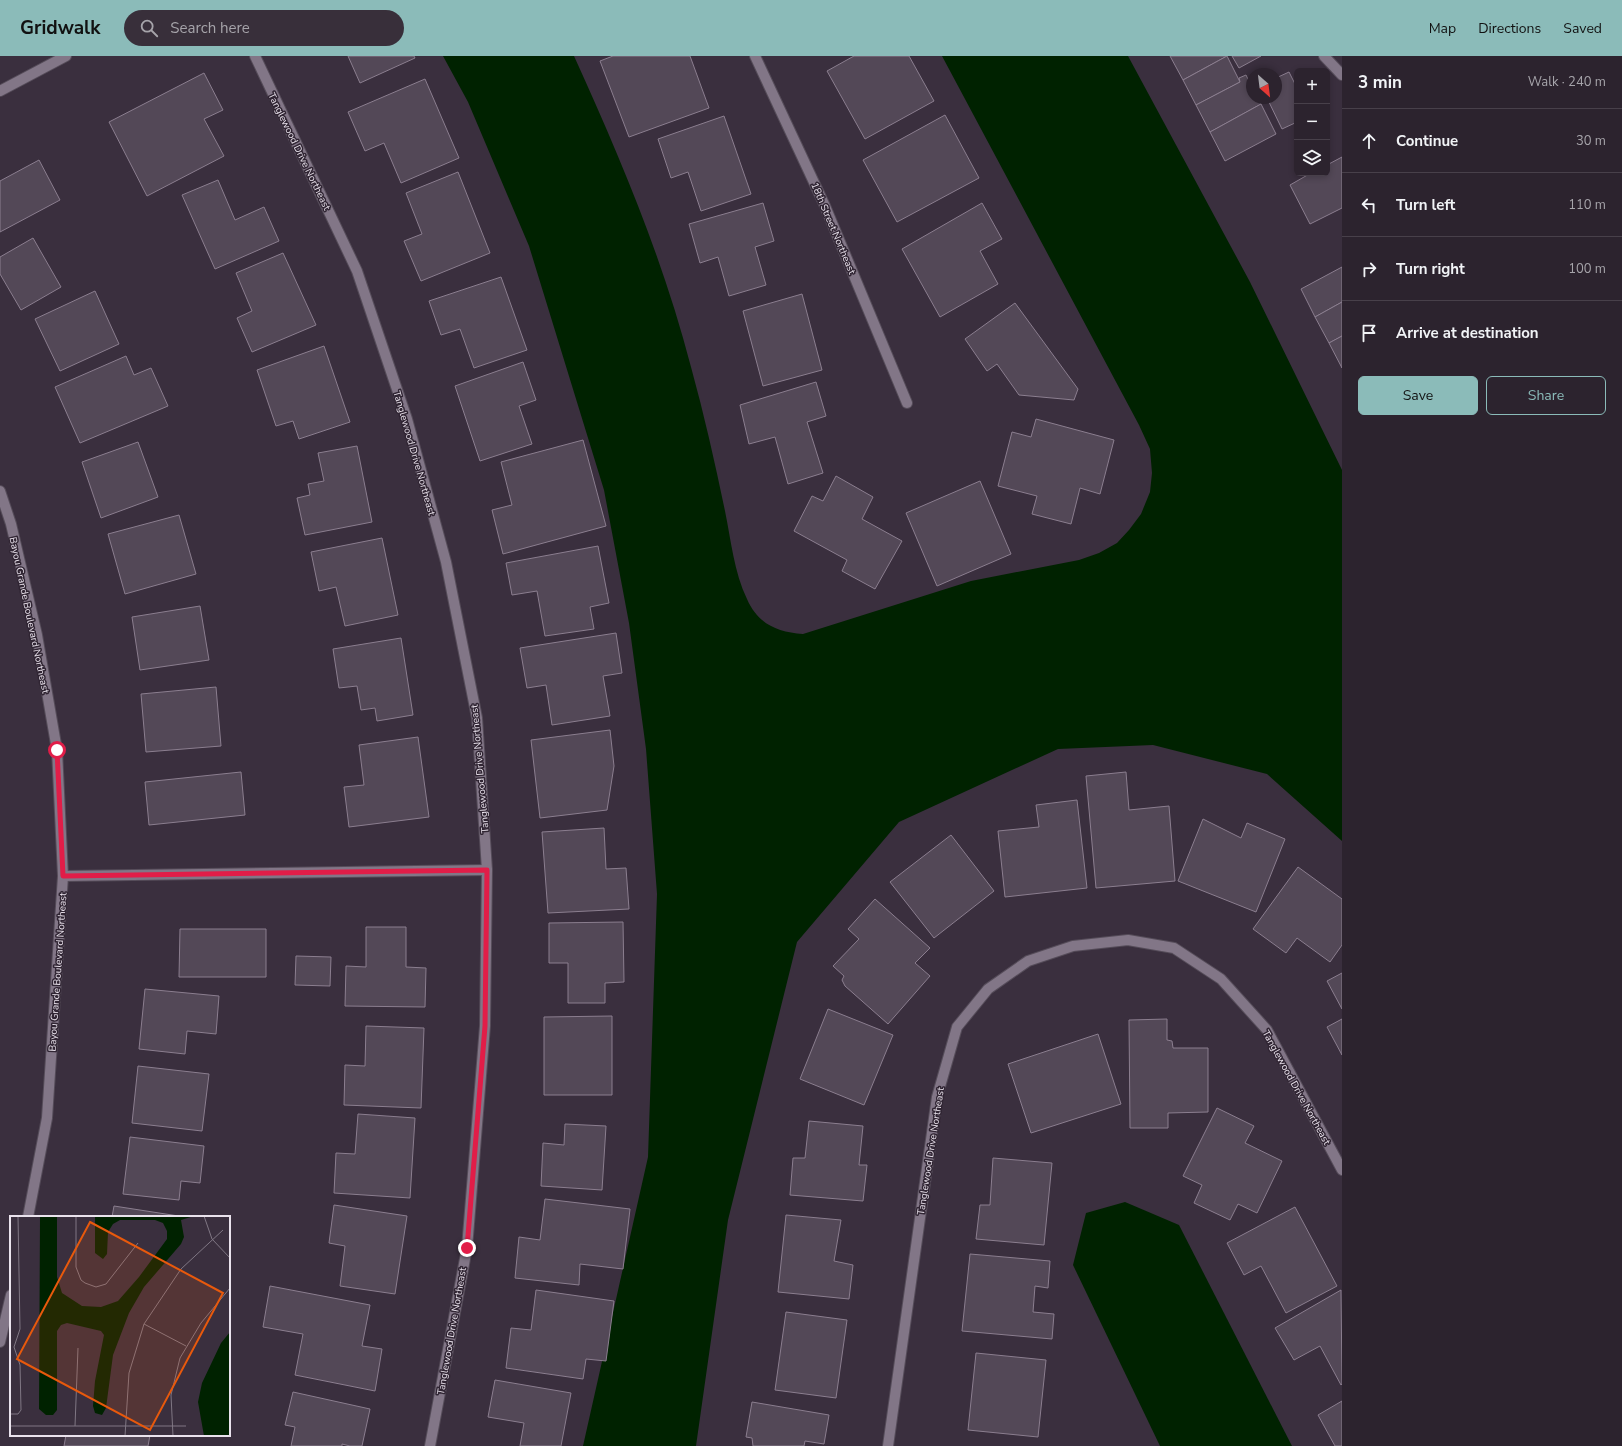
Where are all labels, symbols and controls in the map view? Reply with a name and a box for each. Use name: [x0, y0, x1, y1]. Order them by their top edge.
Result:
search box: [124, 10, 404, 46]
text: Gridwalk: [20, 15, 100, 41]
icon: search: [138, 17, 160, 39]
text: Search here: [170, 18, 250, 38]
text: Map: [1429, 19, 1456, 38]
text: Directions: [1478, 19, 1541, 38]
text: Saved: [1563, 19, 1602, 38]
north arrow: [1246, 68, 1282, 104]
map controls: [1294, 68, 1330, 176]
button: +: [1294, 68, 1330, 104]
text: 3 min: [1358, 71, 1402, 94]
text: Walk · 240 m: [1528, 73, 1606, 91]
street label: Tanglewood Drive Northeast: [264, 90, 334, 213]
button: −: [1294, 104, 1330, 140]
icon: ahead: [1358, 130, 1380, 152]
text: Continue: [1396, 131, 1458, 151]
text: 30 m: [1576, 132, 1606, 150]
button: layers: [1294, 140, 1330, 176]
street label: 18th Street Northeast: [807, 180, 859, 277]
icon: left: [1358, 194, 1380, 216]
text: Turn left: [1396, 195, 1455, 215]
text: 110 m: [1568, 196, 1606, 214]
icon: right: [1358, 258, 1380, 280]
text: Turn right: [1396, 259, 1465, 279]
text: 100 m: [1568, 260, 1606, 278]
icon: arrive: [1358, 322, 1380, 344]
text: Arrive at destination: [1396, 323, 1539, 343]
button: Save: [1358, 376, 1478, 415]
button: Share: [1486, 376, 1606, 415]
street label: Tanglewood Drive Northeast: [389, 389, 439, 518]
street label: Bayou Grande Boulevard Northeast: [6, 536, 53, 695]
street label: Tanglewood Drive Northeast: [467, 703, 493, 834]
route start: [48, 741, 66, 759]
street label: Bayou Grande Boulevard Northeast: [45, 892, 71, 1052]
street label: Tanglewood Drive Northeast: [1259, 1028, 1334, 1148]
street label: Tanglewood Drive Northeast: [914, 1086, 948, 1216]
inset map: [10, 1216, 230, 1436]
route end: [458, 1239, 476, 1257]
street label: Tanglewood Drive Northeast: [434, 1266, 470, 1396]

